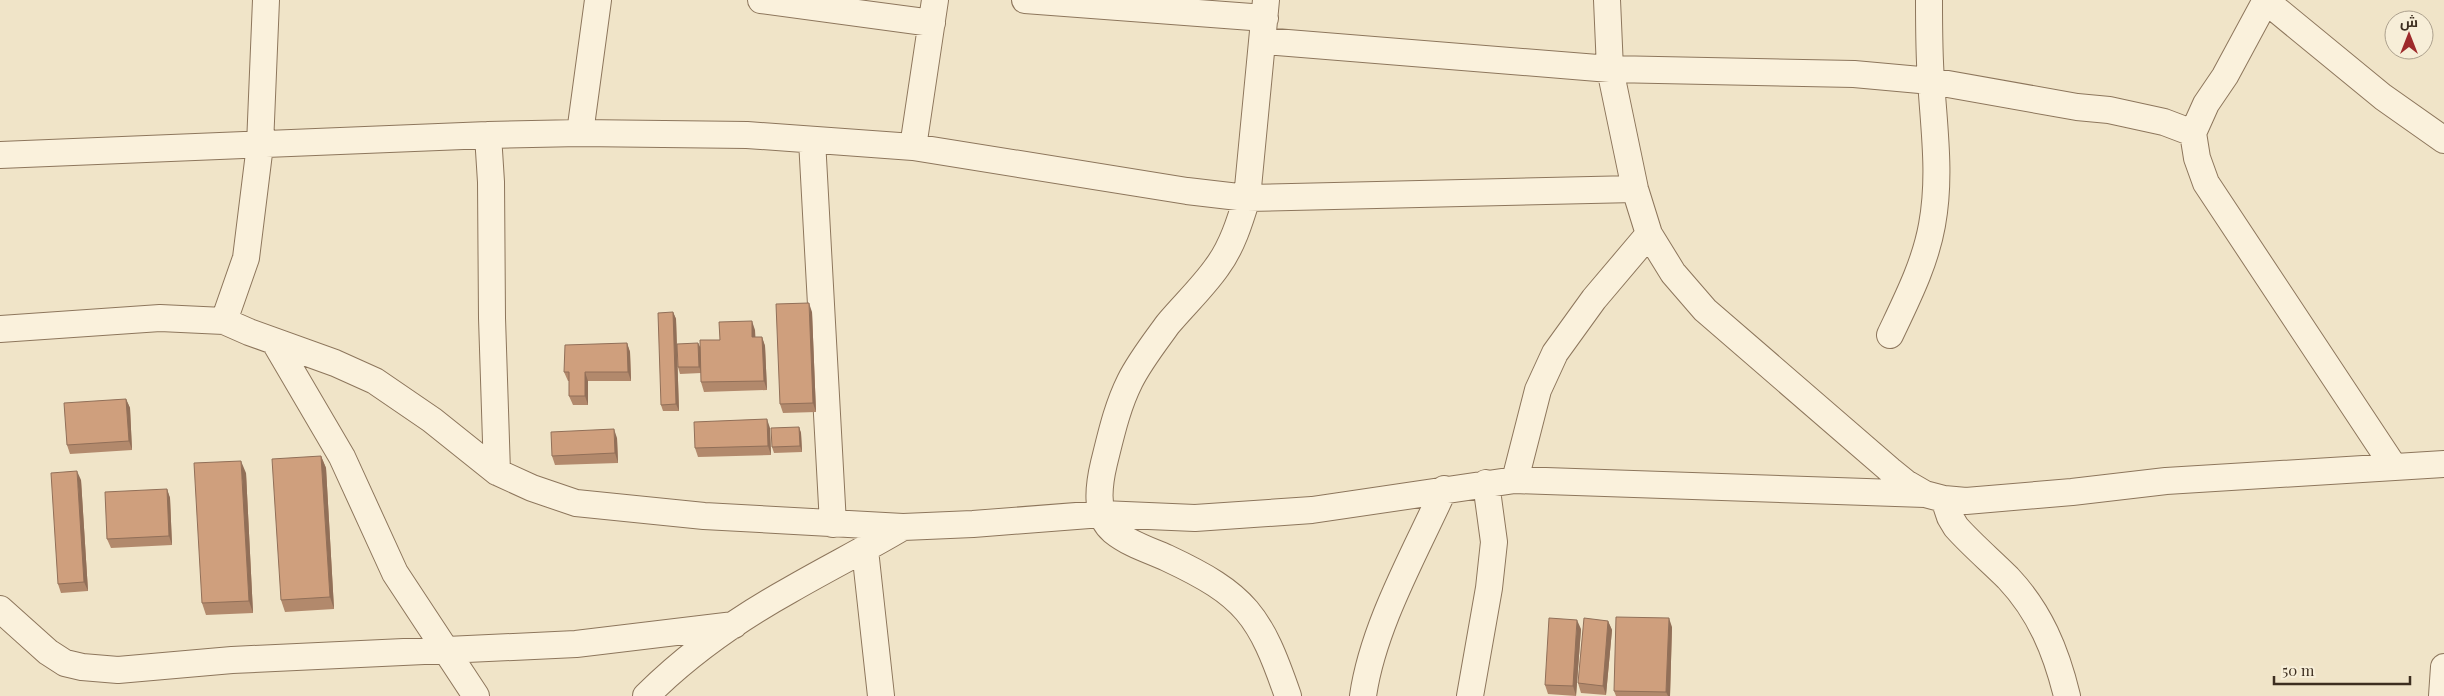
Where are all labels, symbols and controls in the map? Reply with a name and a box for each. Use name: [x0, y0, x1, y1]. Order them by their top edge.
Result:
north arrow: [2384, 10, 2434, 60]
text: ش: [2400, 12, 2418, 31]
scale bar: [2274, 654, 2410, 686]
text: 50 m: [2282, 660, 2315, 680]

